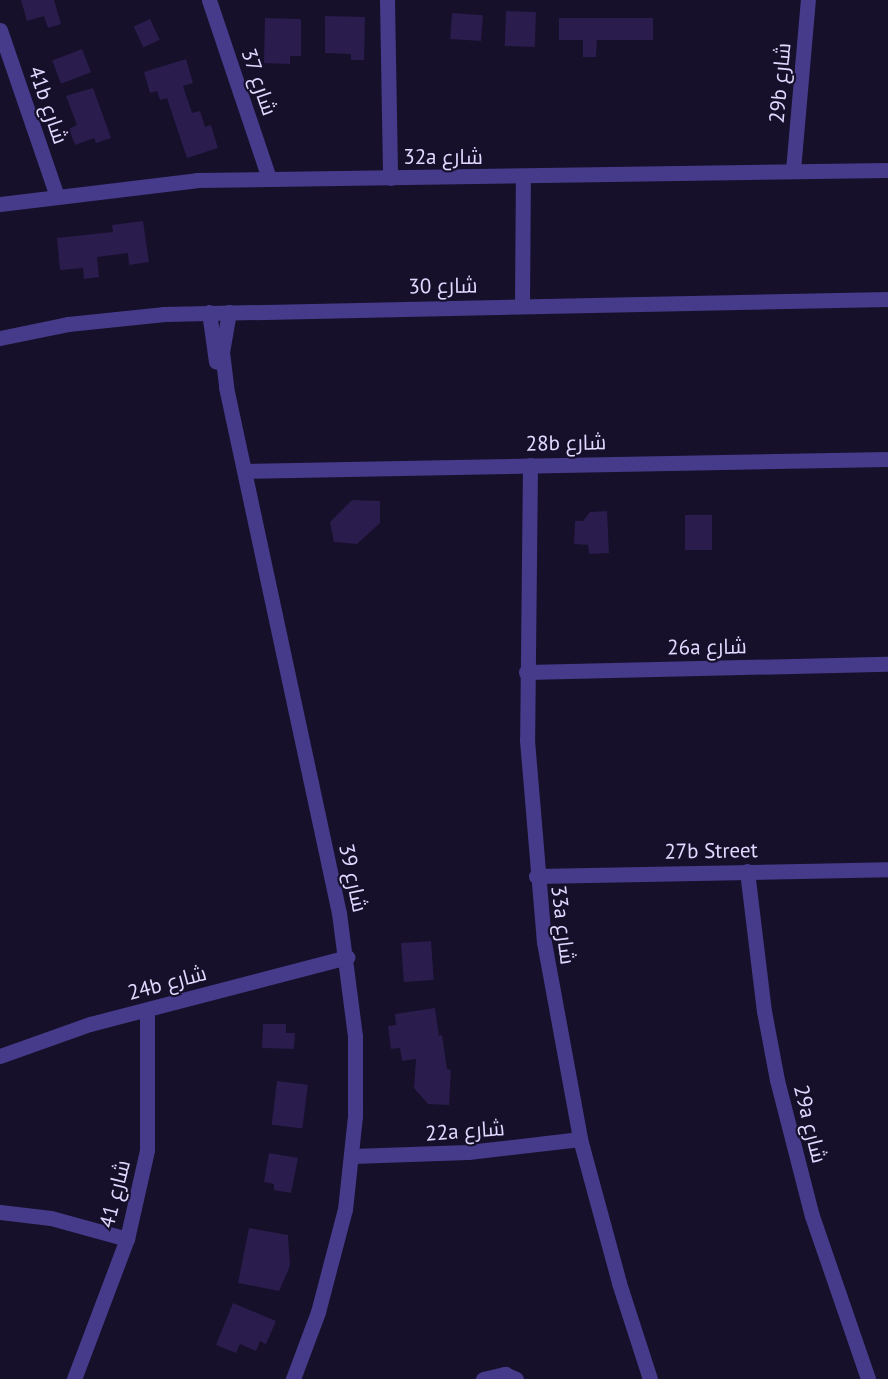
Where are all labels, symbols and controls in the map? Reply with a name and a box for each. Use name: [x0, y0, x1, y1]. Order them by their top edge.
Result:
street label: 29b شارع: [764, 42, 796, 124]
street label: شارع 37: [236, 45, 282, 119]
street label: 41b شارع: [23, 63, 73, 147]
street label: 32a شارع: [403, 144, 483, 170]
street label: شارع 30: [408, 273, 478, 299]
street label: 28b شارع: [526, 430, 606, 456]
street label: 26a شارع: [667, 634, 747, 660]
street label: 27b Street: [664, 838, 758, 864]
street label: شارع 39: [333, 842, 373, 914]
street label: 33a شارع: [546, 884, 580, 966]
street label: 24b شارع: [125, 960, 209, 1006]
street label: 29a شارع: [788, 1082, 832, 1166]
street label: 22a شارع: [424, 1116, 506, 1146]
street label: شارع 41: [94, 1157, 136, 1231]

